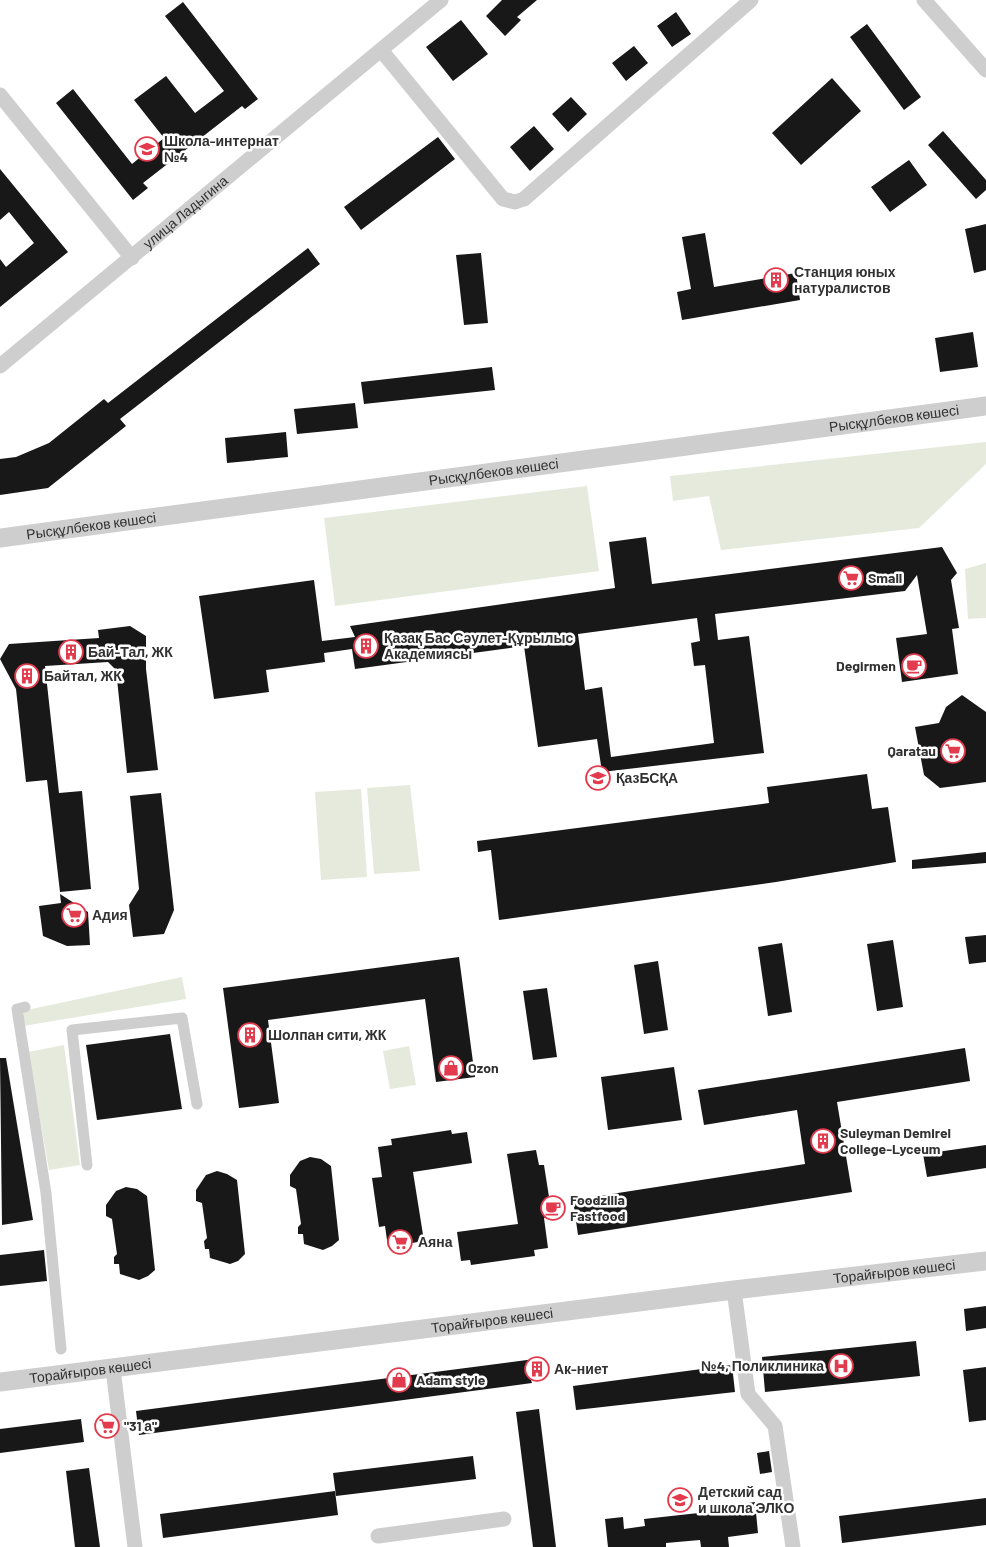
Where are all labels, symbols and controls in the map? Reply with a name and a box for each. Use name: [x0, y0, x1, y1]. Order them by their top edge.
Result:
place label: Школа-интернат №4: [164, 132, 279, 165]
school or university icon: Школа-интернат №4: [134, 136, 160, 162]
street label: улица Ладыгина: [139, 171, 231, 252]
place label: Станция юных натуралистов: [794, 263, 896, 296]
building icon: Станция юных натуралистов: [763, 267, 789, 293]
street label: Рысқұлбеков көшесі: [828, 401, 960, 435]
street label: Рысқұлбеков көшесі: [428, 454, 559, 489]
street label: Рысқұлбеков көшесі: [25, 508, 157, 542]
supermarket icon: Small: [838, 565, 864, 591]
place label: Small: [868, 569, 902, 586]
place label: Қазақ Бас Сәулет-Құрылыс Академиясы: [384, 629, 573, 662]
building icon: Қазақ Бас Сәулет-Құрылыс Академиясы: [353, 633, 379, 659]
building icon: Бай-Тал, ЖК: [58, 639, 84, 665]
place label: Бай-Тал, ЖК: [88, 643, 173, 660]
cafe icon: Degirmen: [901, 653, 927, 679]
place label: Degirmen: [836, 657, 896, 674]
building icon: Байтал, ЖК: [14, 663, 40, 689]
place label: Байтал, ЖК: [44, 667, 122, 684]
supermarket icon: Qaratau: [940, 738, 966, 764]
place label: Qaratau: [887, 742, 936, 759]
school or university icon: ҚазБСҚА: [585, 765, 611, 791]
place label: ҚазБСҚА: [616, 769, 678, 786]
supermarket icon: Адия: [61, 902, 87, 928]
place label: Адия: [92, 906, 128, 923]
building icon: Шолпан сити, ЖК: [237, 1022, 263, 1048]
place label: Шолпан сити, ЖК: [268, 1026, 387, 1043]
shop icon: Ozon: [438, 1055, 464, 1081]
place label: Ozon: [468, 1059, 499, 1076]
place label: Suleyman Demirel College-Lyceum: [840, 1124, 951, 1157]
building icon: Suleyman Demirel College-Lyceum: [810, 1128, 836, 1154]
place label: Foodzilla Fastfood: [570, 1191, 625, 1224]
cafe icon: Foodzilla Fastfood: [540, 1195, 566, 1221]
supermarket icon: Аяна: [387, 1229, 413, 1255]
place label: Аяна: [418, 1233, 453, 1250]
street label: Торайғыров көшесі: [832, 1256, 956, 1287]
street label: Торайғыров көшесі: [430, 1304, 554, 1336]
hospital icon: №4, Поликлиника: [828, 1353, 854, 1379]
street label: Торайғыров көшесі: [28, 1354, 152, 1386]
building icon: Ак-ниет: [524, 1356, 550, 1382]
place label: №4, Поликлиника: [701, 1357, 824, 1374]
place label: Ак-ниет: [554, 1360, 609, 1377]
shop icon: Adam style: [386, 1367, 412, 1393]
place label: Adam style: [416, 1371, 486, 1388]
supermarket icon: "31 а": [94, 1413, 120, 1439]
place label: "31 а": [124, 1417, 157, 1434]
place label: Детский сад и школа ЭЛКО: [698, 1483, 794, 1516]
school or university icon: Детский сад и школа ЭЛКО: [667, 1487, 693, 1513]

